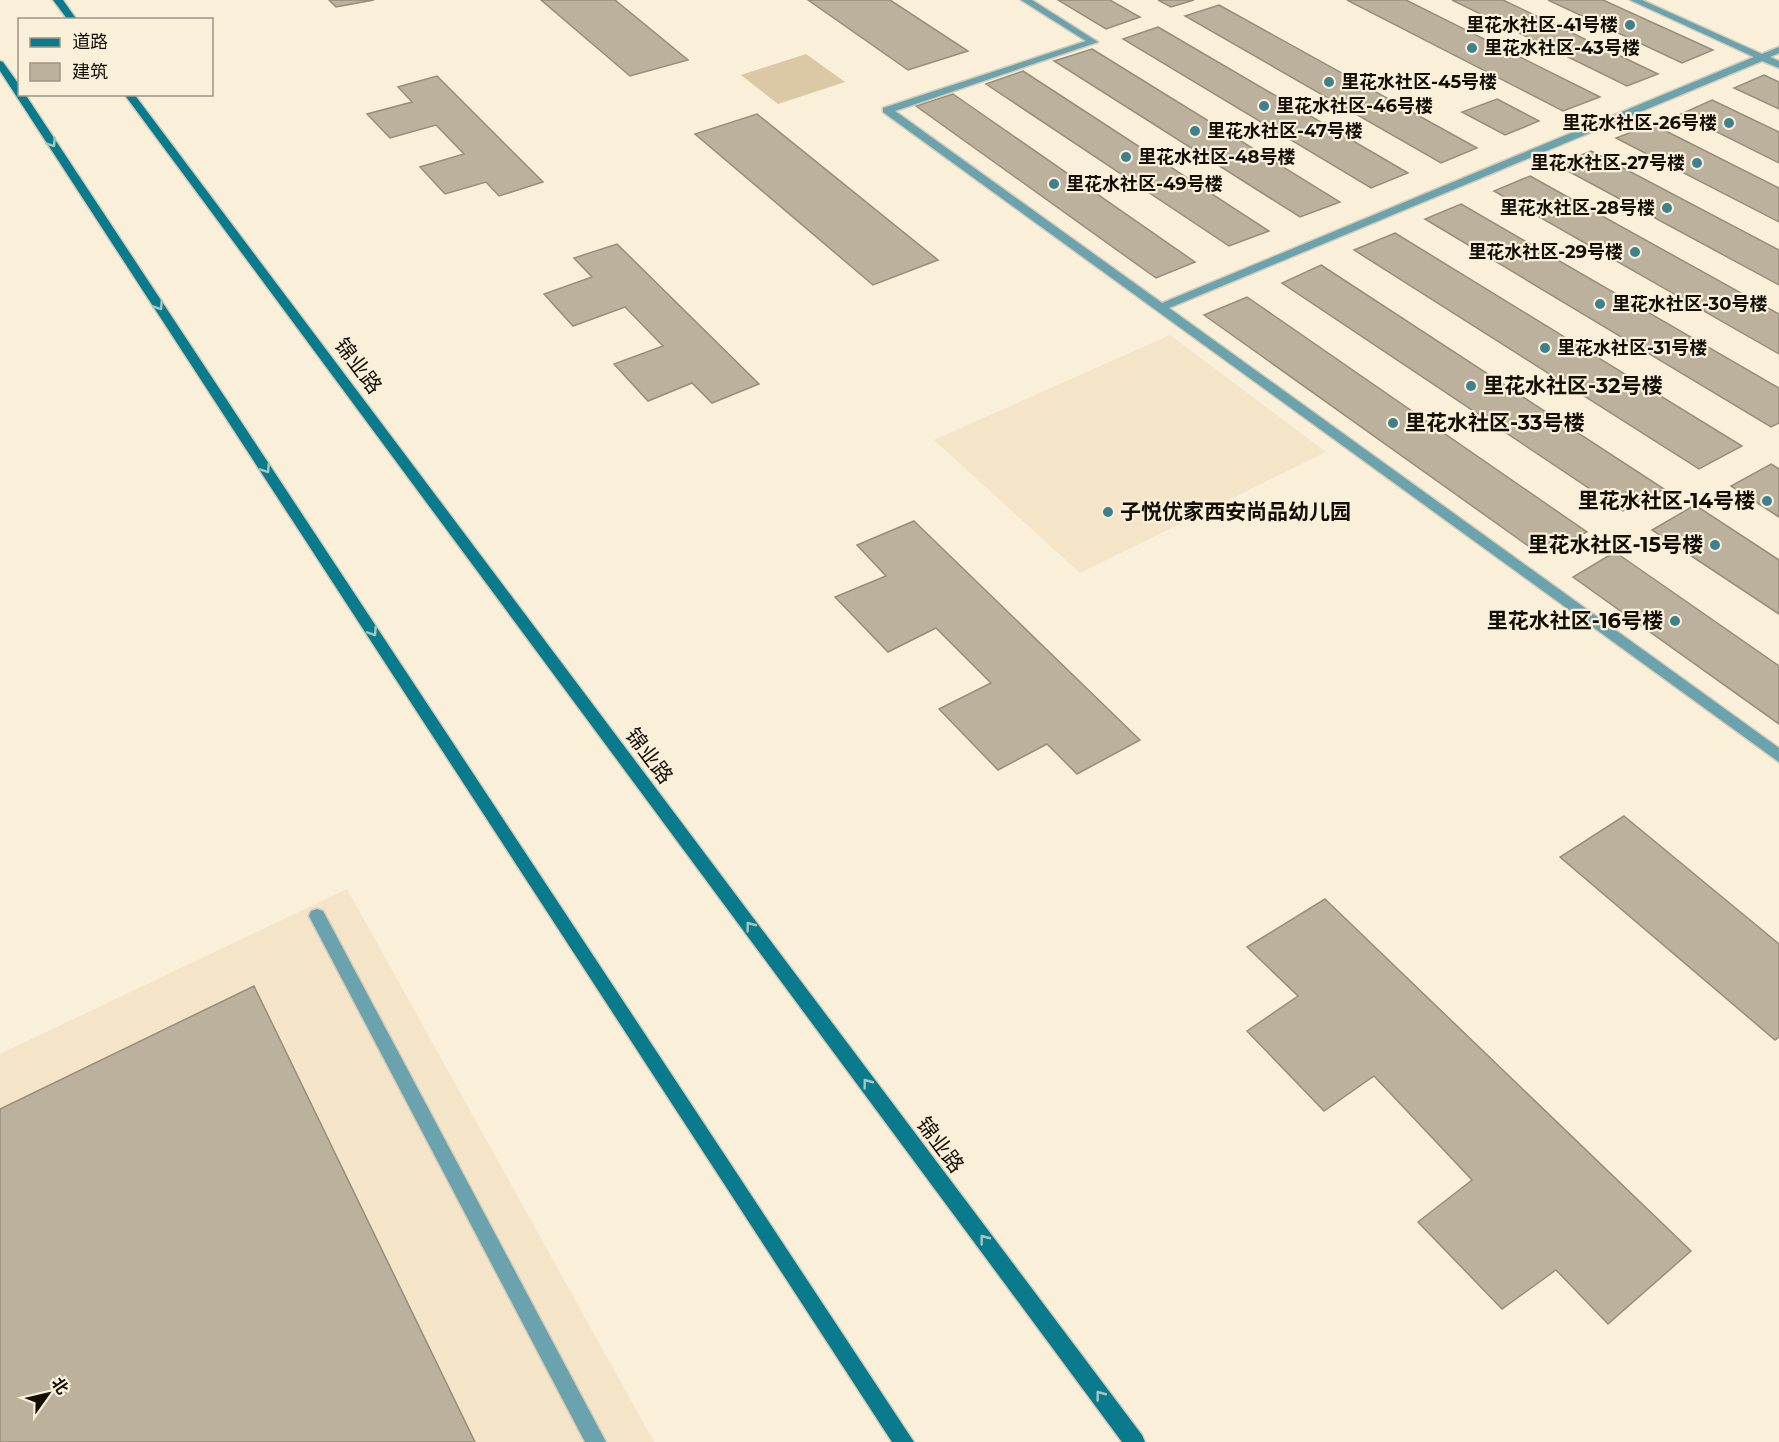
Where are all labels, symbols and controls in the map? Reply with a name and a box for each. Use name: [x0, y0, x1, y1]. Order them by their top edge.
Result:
place label: 里花水社区-41号楼: [1466, 14, 1618, 36]
legend: [18, 18, 213, 96]
marker: 里花水社区-41号楼: [1623, 18, 1637, 32]
text: 道路: [72, 31, 108, 53]
place label: 里花水社区-43号楼: [1484, 37, 1640, 59]
marker: 里花水社区-43号楼: [1465, 41, 1479, 55]
text: 建筑: [72, 61, 108, 83]
place label: 里花水社区-45号楼: [1341, 71, 1497, 93]
marker: 里花水社区-45号楼: [1322, 75, 1336, 89]
place label: 里花水社区-46号楼: [1276, 95, 1433, 117]
marker: 里花水社区-46号楼: [1257, 99, 1271, 113]
place label: 里花水社区-26号楼: [1562, 112, 1717, 134]
marker: 里花水社区-26号楼: [1722, 116, 1736, 130]
place label: 里花水社区-47号楼: [1207, 120, 1363, 142]
marker: 里花水社区-47号楼: [1188, 124, 1202, 138]
one-way arrow: [45, 137, 56, 148]
place label: 里花水社区-48号楼: [1138, 146, 1295, 168]
marker: 里花水社区-48号楼: [1119, 150, 1133, 164]
place label: 里花水社区-27号楼: [1531, 152, 1685, 174]
marker: 里花水社区-27号楼: [1690, 156, 1704, 170]
place label: 里花水社区-49号楼: [1066, 173, 1223, 195]
marker: 里花水社区-49号楼: [1047, 177, 1061, 191]
place label: 里花水社区-28号楼: [1500, 197, 1655, 219]
marker: 里花水社区-28号楼: [1660, 201, 1674, 215]
place label: 里花水社区-29号楼: [1468, 241, 1623, 263]
marker: 里花水社区-29号楼: [1628, 245, 1642, 259]
place label: 里花水社区-30号楼: [1612, 293, 1767, 315]
marker: 里花水社区-30号楼: [1593, 297, 1607, 311]
one-way arrow: [152, 300, 163, 311]
street label: 锦业路: [329, 333, 387, 398]
place label: 里花水社区-31号楼: [1557, 337, 1707, 359]
marker: 里花水社区-31号楼: [1538, 341, 1552, 355]
place label: 里花水社区-32号楼: [1483, 373, 1662, 398]
marker: 里花水社区-32号楼: [1464, 379, 1478, 393]
place label: 里花水社区-33号楼: [1405, 410, 1584, 435]
marker: 里花水社区-33号楼: [1386, 416, 1400, 430]
one-way arrow: [259, 463, 270, 474]
place label: 里花水社区-14号楼: [1578, 488, 1755, 513]
marker: 里花水社区-14号楼: [1760, 494, 1774, 508]
place label: 子悦优家西安尚品幼儿园: [1120, 499, 1351, 524]
marker: 子悦优家西安尚品幼儿园: [1101, 505, 1115, 519]
place label: 里花水社区-15号楼: [1528, 532, 1703, 557]
marker: 里花水社区-15号楼: [1708, 538, 1722, 552]
place label: 里花水社区-16号楼: [1487, 608, 1663, 633]
marker: 里花水社区-16号楼: [1668, 614, 1682, 628]
one-way arrow: [366, 626, 377, 637]
street label: 锦业路: [620, 723, 678, 788]
one-way arrow: [747, 922, 758, 933]
one-way arrow: [863, 1078, 874, 1089]
street label: 锦业路: [911, 1112, 969, 1177]
one-way arrow: [980, 1234, 991, 1245]
north arrow: [18, 1364, 78, 1424]
text: 北: [48, 1374, 72, 1398]
one-way arrow: [1097, 1391, 1108, 1402]

